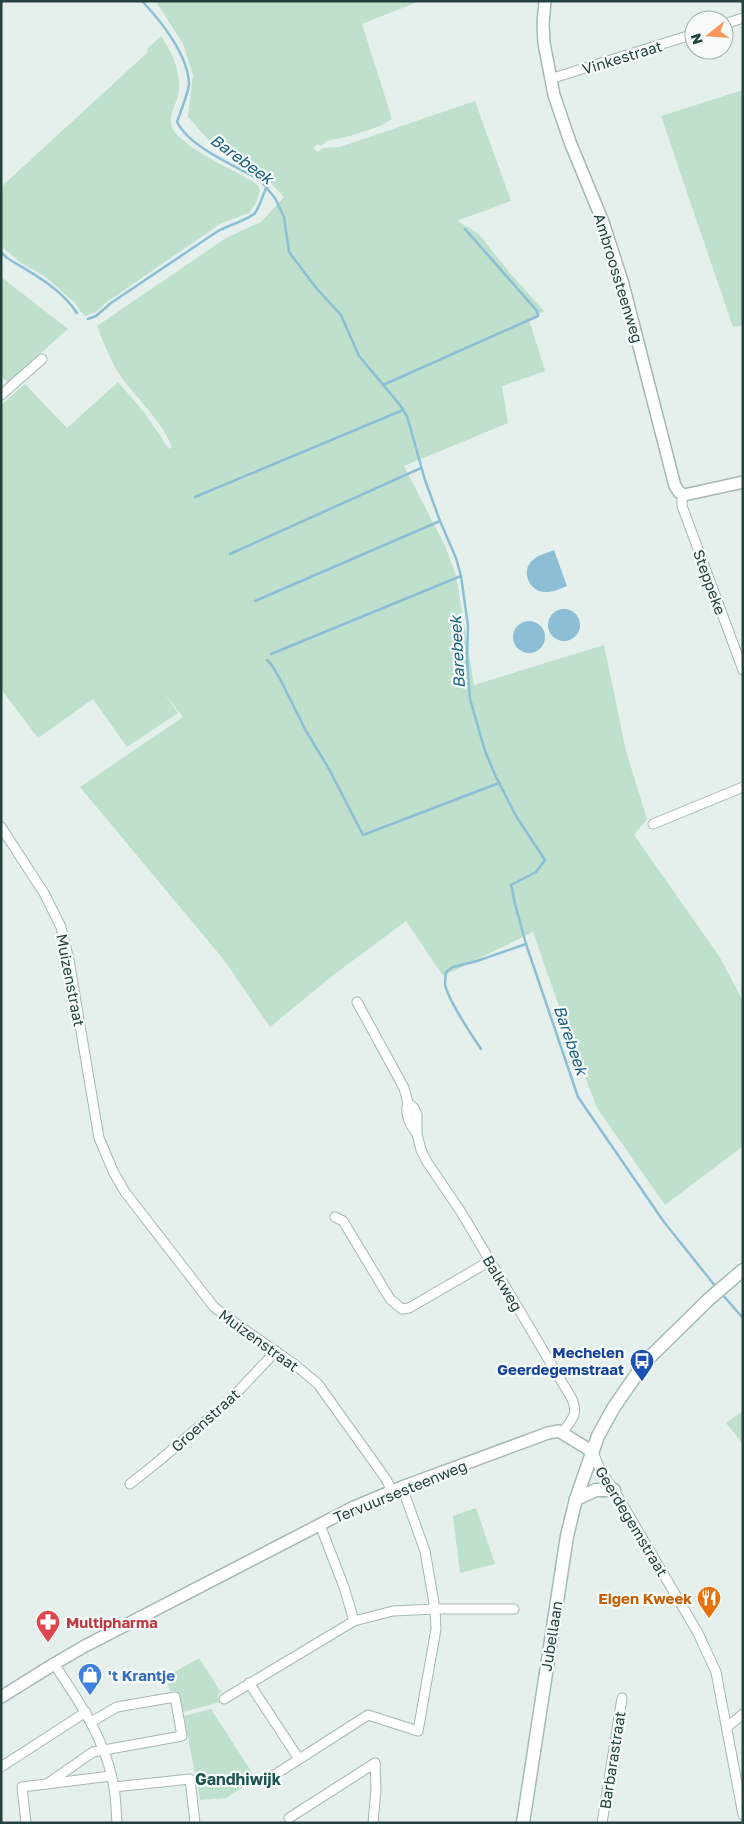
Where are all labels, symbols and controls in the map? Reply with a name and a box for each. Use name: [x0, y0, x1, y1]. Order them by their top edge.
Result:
north arrow: [684, 10, 734, 60]
text: N: [686, 31, 706, 47]
street label: Vinkestraat: [580, 36, 664, 78]
water label: Barebeek: [207, 130, 279, 190]
street label: Ambroossteenweg: [591, 211, 647, 345]
street label: Steppeke: [690, 547, 730, 617]
water label: Barebeek: [445, 613, 469, 689]
street label: Muizenstraat: [53, 932, 89, 1028]
water label: Barebeek: [550, 1002, 593, 1079]
street label: Balkweg: [479, 1252, 527, 1314]
street label: Muizenstraat: [216, 1305, 302, 1375]
place label: Mechelen Geerdegemstraat: [497, 1343, 624, 1378]
bus stop icon: Mechelen Geerdegemstraat: [629, 1348, 655, 1382]
street label: Groenstraat: [167, 1385, 243, 1455]
street label: Tervuursesteenweg: [331, 1456, 469, 1526]
street label: Geerdegemstraat: [592, 1463, 672, 1579]
restaurant icon: Eigen Kweek: [696, 1585, 722, 1619]
place label: Eigen Kweek: [598, 1589, 692, 1607]
street label: Jubellaan: [537, 1599, 565, 1673]
pharmacy icon: Multipharma: [35, 1609, 61, 1643]
place label: Multipharma: [66, 1613, 158, 1631]
shop icon: 't Krantje: [77, 1662, 103, 1696]
place label: 't Krantje: [108, 1666, 175, 1684]
street label: Barbarastraat: [595, 1710, 629, 1810]
district label: Gandhiwijk: [195, 1769, 282, 1789]

